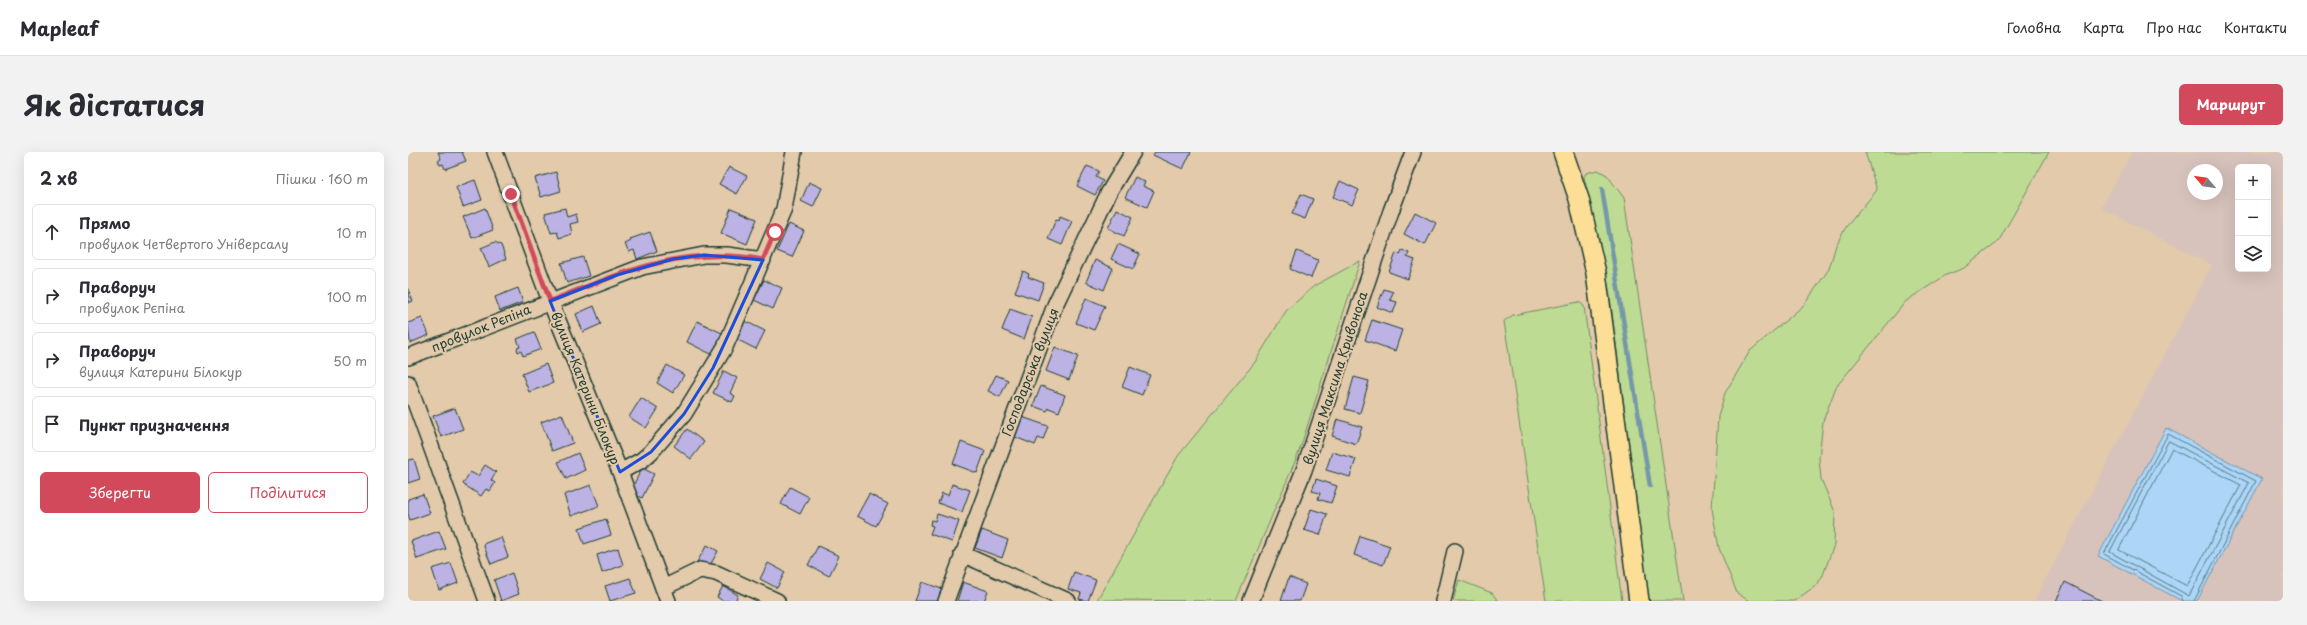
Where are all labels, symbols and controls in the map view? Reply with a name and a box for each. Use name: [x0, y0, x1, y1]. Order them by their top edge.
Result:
text: Mapleaf: [20, 14, 98, 42]
text: Головна: [2007, 17, 2061, 38]
text: Карта: [2083, 17, 2124, 38]
text: Про нас: [2146, 17, 2202, 38]
text: Контакти: [2224, 17, 2287, 38]
text: Як дістатися: [24, 83, 205, 126]
button: Маршрут: [2179, 84, 2283, 125]
north arrow: [2187, 164, 2223, 200]
map controls: [2235, 164, 2271, 272]
button: +: [2235, 164, 2271, 200]
text: 2 хв: [40, 165, 77, 191]
text: Пішки · 160 m: [276, 169, 368, 188]
route end: [502, 185, 520, 203]
button: −: [2235, 200, 2271, 236]
text: Прямо: [79, 211, 130, 234]
icon: ahead: [41, 221, 63, 243]
text: 10 m: [337, 223, 367, 242]
route start: [766, 223, 784, 241]
text: провулок Четвертого Універсалу: [79, 234, 289, 253]
button: layers: [2235, 236, 2271, 272]
text: Праворуч: [79, 275, 156, 298]
icon: right: [41, 285, 63, 307]
text: 100 m: [327, 287, 367, 306]
street label: вулиця Максима Кривоноса: [1297, 288, 1372, 467]
text: провулок Рєпіна: [79, 298, 185, 317]
street label: провулок Рєпіна: [428, 299, 534, 356]
street label: Господарська вулиця: [996, 305, 1063, 439]
street label: вулиця Катерини Білокур: [547, 309, 626, 467]
text: Праворуч: [79, 339, 156, 362]
icon: right: [41, 349, 63, 371]
text: 50 m: [333, 351, 367, 370]
text: вулиця Катерини Білокур: [79, 362, 242, 381]
icon: arrive: [41, 413, 63, 435]
text: Пункт призначення: [79, 413, 230, 436]
button: Зберегти: [40, 472, 200, 513]
button: Поділитися: [208, 472, 368, 513]

